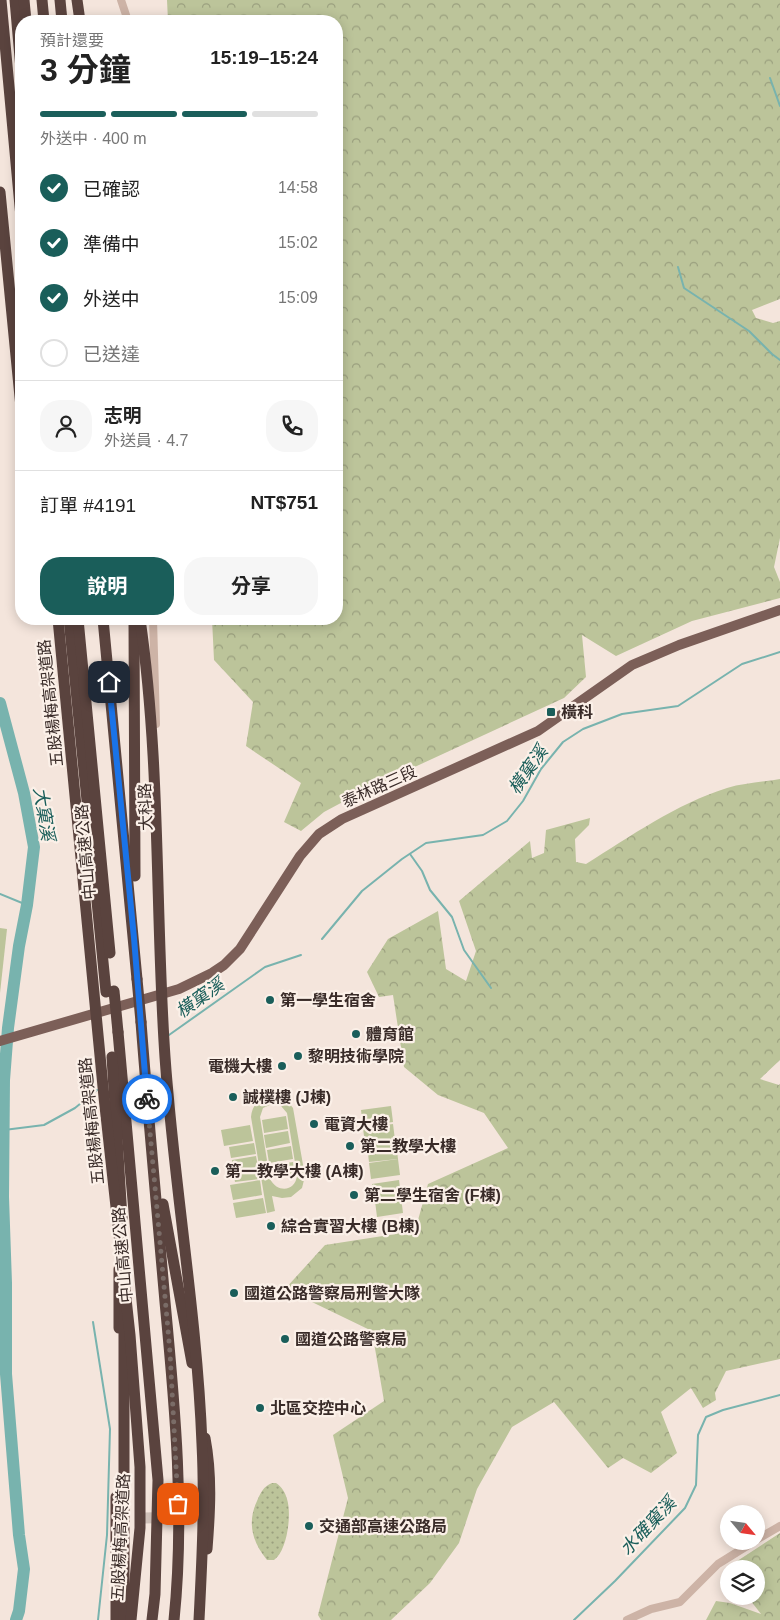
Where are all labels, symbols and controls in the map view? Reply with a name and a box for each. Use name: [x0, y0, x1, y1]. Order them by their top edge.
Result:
text: 預計還要: [40, 32, 104, 49]
text: 15:19–15:24: [210, 47, 318, 68]
text: 3 分鐘: [40, 52, 131, 88]
text: 外送中 · 400 m: [40, 130, 147, 147]
icon: check: [40, 174, 68, 202]
text: 已確認: [83, 179, 140, 200]
text: 14:58: [278, 179, 318, 196]
icon: check: [40, 229, 68, 257]
text: 準備中: [83, 234, 140, 255]
text: 15:02: [278, 234, 318, 251]
icon: check: [40, 284, 68, 312]
text: 外送中: [83, 289, 140, 310]
text: 15:09: [278, 289, 318, 306]
text: 已送達: [83, 344, 140, 365]
button: person: [40, 400, 92, 452]
button: phone: [266, 400, 318, 452]
text: 志明: [104, 405, 142, 426]
text: 外送員 · 4.7: [104, 432, 188, 449]
text: NT$751: [250, 492, 318, 513]
text: 訂單 #4191: [40, 495, 136, 516]
button: 說明: [40, 557, 174, 615]
button: 分享: [184, 557, 318, 615]
street label: 五股楊梅高架道路: [35, 638, 66, 767]
pin: [88, 661, 130, 703]
icon: home: [95, 668, 123, 696]
place label: 橫科: [561, 704, 593, 721]
marker: 橫科: [545, 706, 557, 718]
water label: 橫窠溪: [504, 740, 553, 798]
street label: 泰林路三段: [339, 762, 419, 810]
street label: 大科路: [136, 783, 155, 831]
water label: 大窠溪: [30, 786, 59, 845]
street label: 中山高速公路: [73, 803, 98, 901]
water label: 橫窠溪: [172, 973, 230, 1022]
place label: 第一學生宿舍: [280, 991, 376, 1009]
marker: 第一學生宿舍: [264, 994, 276, 1006]
place label: 體育館: [366, 1026, 414, 1043]
marker: 體育館: [350, 1028, 362, 1040]
place label: 黎明技術學院: [308, 1048, 404, 1065]
marker: 黎明技術學院: [292, 1050, 304, 1062]
street label: 五股楊梅高架道路: [76, 1056, 107, 1185]
place label: 電機大樓: [208, 1058, 272, 1075]
marker: 電機大樓: [276, 1060, 288, 1072]
courier: [122, 1074, 172, 1124]
icon: bike: [133, 1085, 161, 1113]
place label: 誠樸樓 (J棟): [243, 1088, 331, 1106]
marker: 誠樸樓 (J棟): [227, 1091, 239, 1103]
place label: 電資大樓: [324, 1115, 388, 1133]
marker: 電資大樓: [308, 1118, 320, 1130]
place label: 第二教學大樓: [360, 1137, 456, 1155]
marker: 第二教學大樓: [344, 1140, 356, 1152]
place label: 第一教學大樓 (A棟): [225, 1162, 364, 1180]
marker: 第一教學大樓 (A棟): [209, 1165, 221, 1177]
place label: 第二學生宿舍 (F棟): [364, 1186, 501, 1204]
marker: 第二學生宿舍 (F棟): [348, 1189, 360, 1201]
street label: 中山高速公路: [110, 1206, 135, 1304]
place label: 綜合實習大樓 (B棟): [281, 1217, 420, 1235]
marker: 綜合實習大樓 (B棟): [265, 1220, 277, 1232]
place label: 國道公路警察局刑警大隊: [244, 1285, 420, 1302]
marker: 國道公路警察局刑警大隊: [228, 1287, 240, 1299]
place label: 國道公路警察局: [295, 1331, 407, 1348]
marker: 國道公路警察局: [279, 1333, 291, 1345]
place label: 北區交控中心: [270, 1399, 366, 1417]
marker: 北區交控中心: [254, 1402, 266, 1414]
street label: 五股楊梅高架道路: [109, 1473, 132, 1601]
pin: [157, 1483, 199, 1525]
icon: bag: [164, 1490, 192, 1518]
water label: 水確窠溪: [616, 1491, 682, 1559]
north arrow: [720, 1505, 765, 1550]
map controls: [720, 1505, 765, 1605]
place label: 交通部高速公路局: [319, 1517, 447, 1535]
marker: 交通部高速公路局: [303, 1520, 315, 1532]
button: layers: [720, 1560, 765, 1605]

